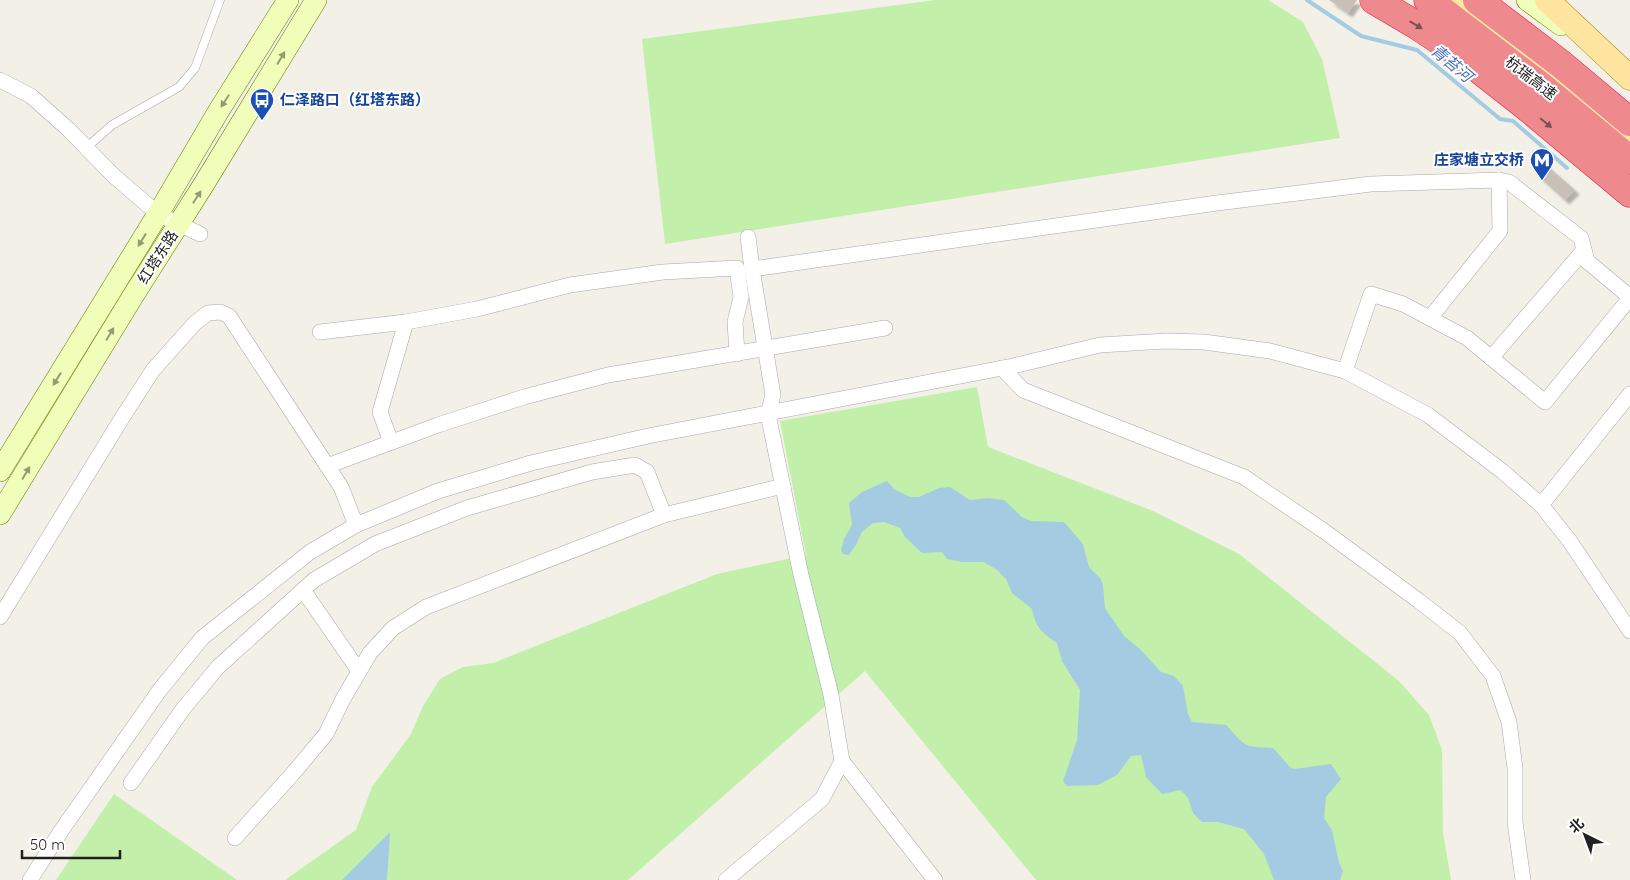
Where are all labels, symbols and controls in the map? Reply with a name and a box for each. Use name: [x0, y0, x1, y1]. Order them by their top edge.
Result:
one-way arrow: [1410, 21, 1423, 30]
water label: 青苔河: [1427, 40, 1479, 88]
one-way arrow: [277, 51, 286, 64]
street label: 杭瑞高速: [1502, 52, 1561, 104]
bus stop icon: 仁泽路口（红塔东路）: [249, 87, 275, 121]
place label: 仁泽路口（红塔东路）: [280, 90, 430, 109]
one-way arrow: [220, 94, 230, 107]
one-way arrow: [1539, 117, 1552, 128]
metro station icon: 庄家塘立交桥: [1529, 147, 1555, 181]
place label: 庄家塘立交桥: [1434, 150, 1524, 169]
one-way arrow: [192, 190, 201, 203]
street label: 红塔东路: [133, 226, 182, 287]
one-way arrow: [138, 234, 147, 247]
one-way arrow: [105, 328, 115, 341]
one-way arrow: [52, 372, 62, 385]
one-way arrow: [21, 466, 30, 479]
north arrow: [1560, 810, 1610, 860]
text: 北: [1565, 814, 1588, 837]
scale bar: [22, 828, 120, 860]
text: 50 m: [30, 835, 65, 854]

